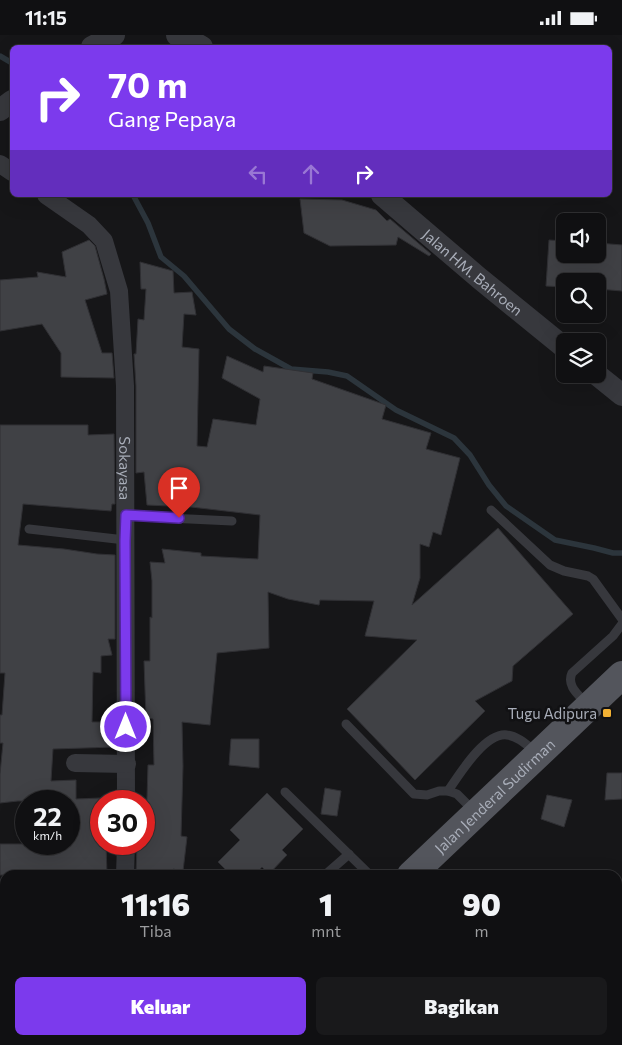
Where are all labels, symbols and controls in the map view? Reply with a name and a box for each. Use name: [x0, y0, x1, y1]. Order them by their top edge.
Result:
text: 11:15: [25, 6, 67, 29]
text: 70 m: [108, 62, 188, 105]
icon: right: [25, 65, 90, 130]
text: Gang Pepaya: [108, 105, 236, 132]
icon: left: [244, 160, 272, 188]
icon: ahead: [297, 160, 325, 188]
icon: right: [350, 160, 378, 188]
map controls: [556, 213, 606, 383]
button: sound: [556, 213, 606, 263]
street label: Jalan HM. Bahroen: [419, 225, 526, 319]
button: search: [556, 273, 606, 323]
button: layers: [556, 333, 606, 383]
street label: Sokayasa: [116, 436, 134, 500]
pin: [158, 467, 200, 518]
icon: arrive: [165, 474, 193, 502]
position arrow: [99, 700, 151, 752]
place label: Tugu Adipura: [507, 704, 597, 722]
marker: Tugu Adipura: [601, 707, 613, 719]
street label: Jalan Jenderal Sudirman: [431, 735, 558, 857]
speed limit sign: 30: [90, 790, 155, 855]
text: 22: [33, 801, 62, 831]
text: km/h: [33, 828, 62, 842]
text: 11:16: [121, 885, 190, 922]
text: 1: [319, 885, 333, 922]
text: 90: [462, 885, 501, 922]
text: Tiba: [140, 921, 172, 940]
text: mnt: [311, 921, 341, 940]
text: m: [474, 921, 488, 940]
button: Keluar: [15, 977, 306, 1035]
button: Bagikan: [316, 977, 607, 1035]

